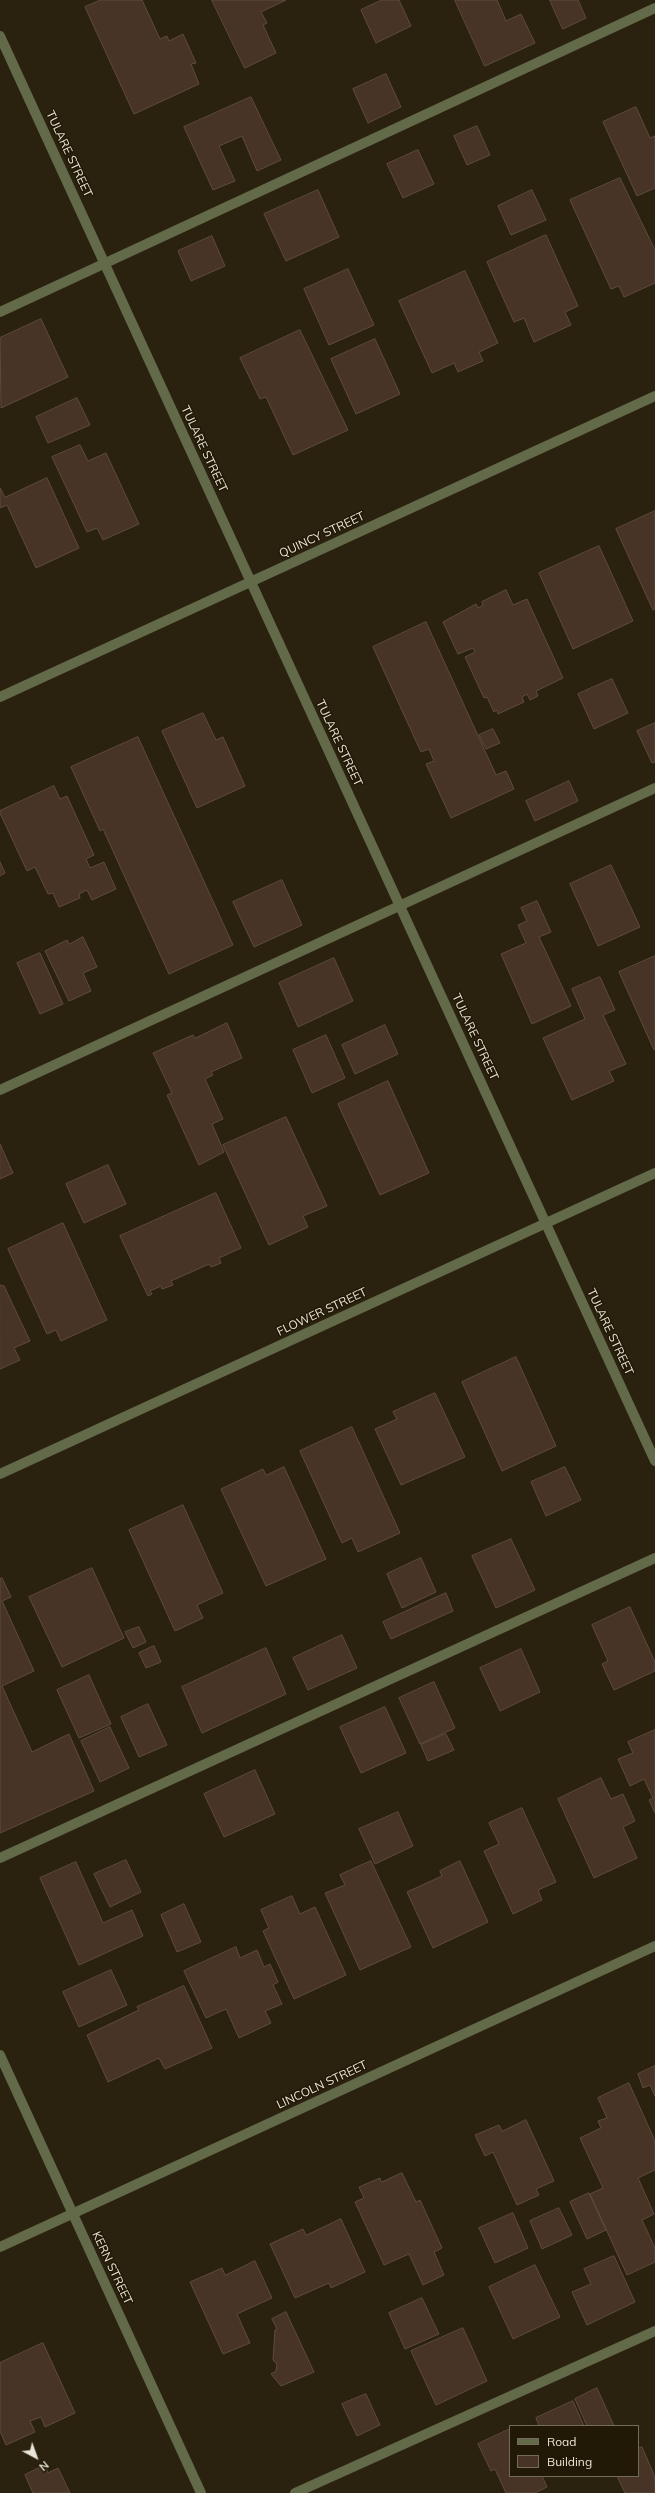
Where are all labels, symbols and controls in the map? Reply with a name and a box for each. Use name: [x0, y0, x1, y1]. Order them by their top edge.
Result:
street label: TULARE STREET: [43, 109, 95, 199]
street label: TULARE STREET: [178, 404, 230, 494]
street label: QUINCY STREET: [277, 509, 367, 561]
street label: TULARE STREET: [313, 698, 365, 788]
street label: TULARE STREET: [449, 992, 501, 1082]
street label: FLOWER STREET: [275, 1285, 369, 1339]
street label: TULARE STREET: [584, 1287, 636, 1377]
street label: LINCOLN STREET: [274, 2058, 370, 2112]
street label: KERN STREET: [89, 2229, 135, 2307]
legend: [509, 2425, 639, 2477]
text: Road: [547, 2434, 576, 2449]
north arrow: [16, 2437, 56, 2477]
text: Building: [547, 2454, 592, 2469]
text: N: [36, 2458, 52, 2474]

